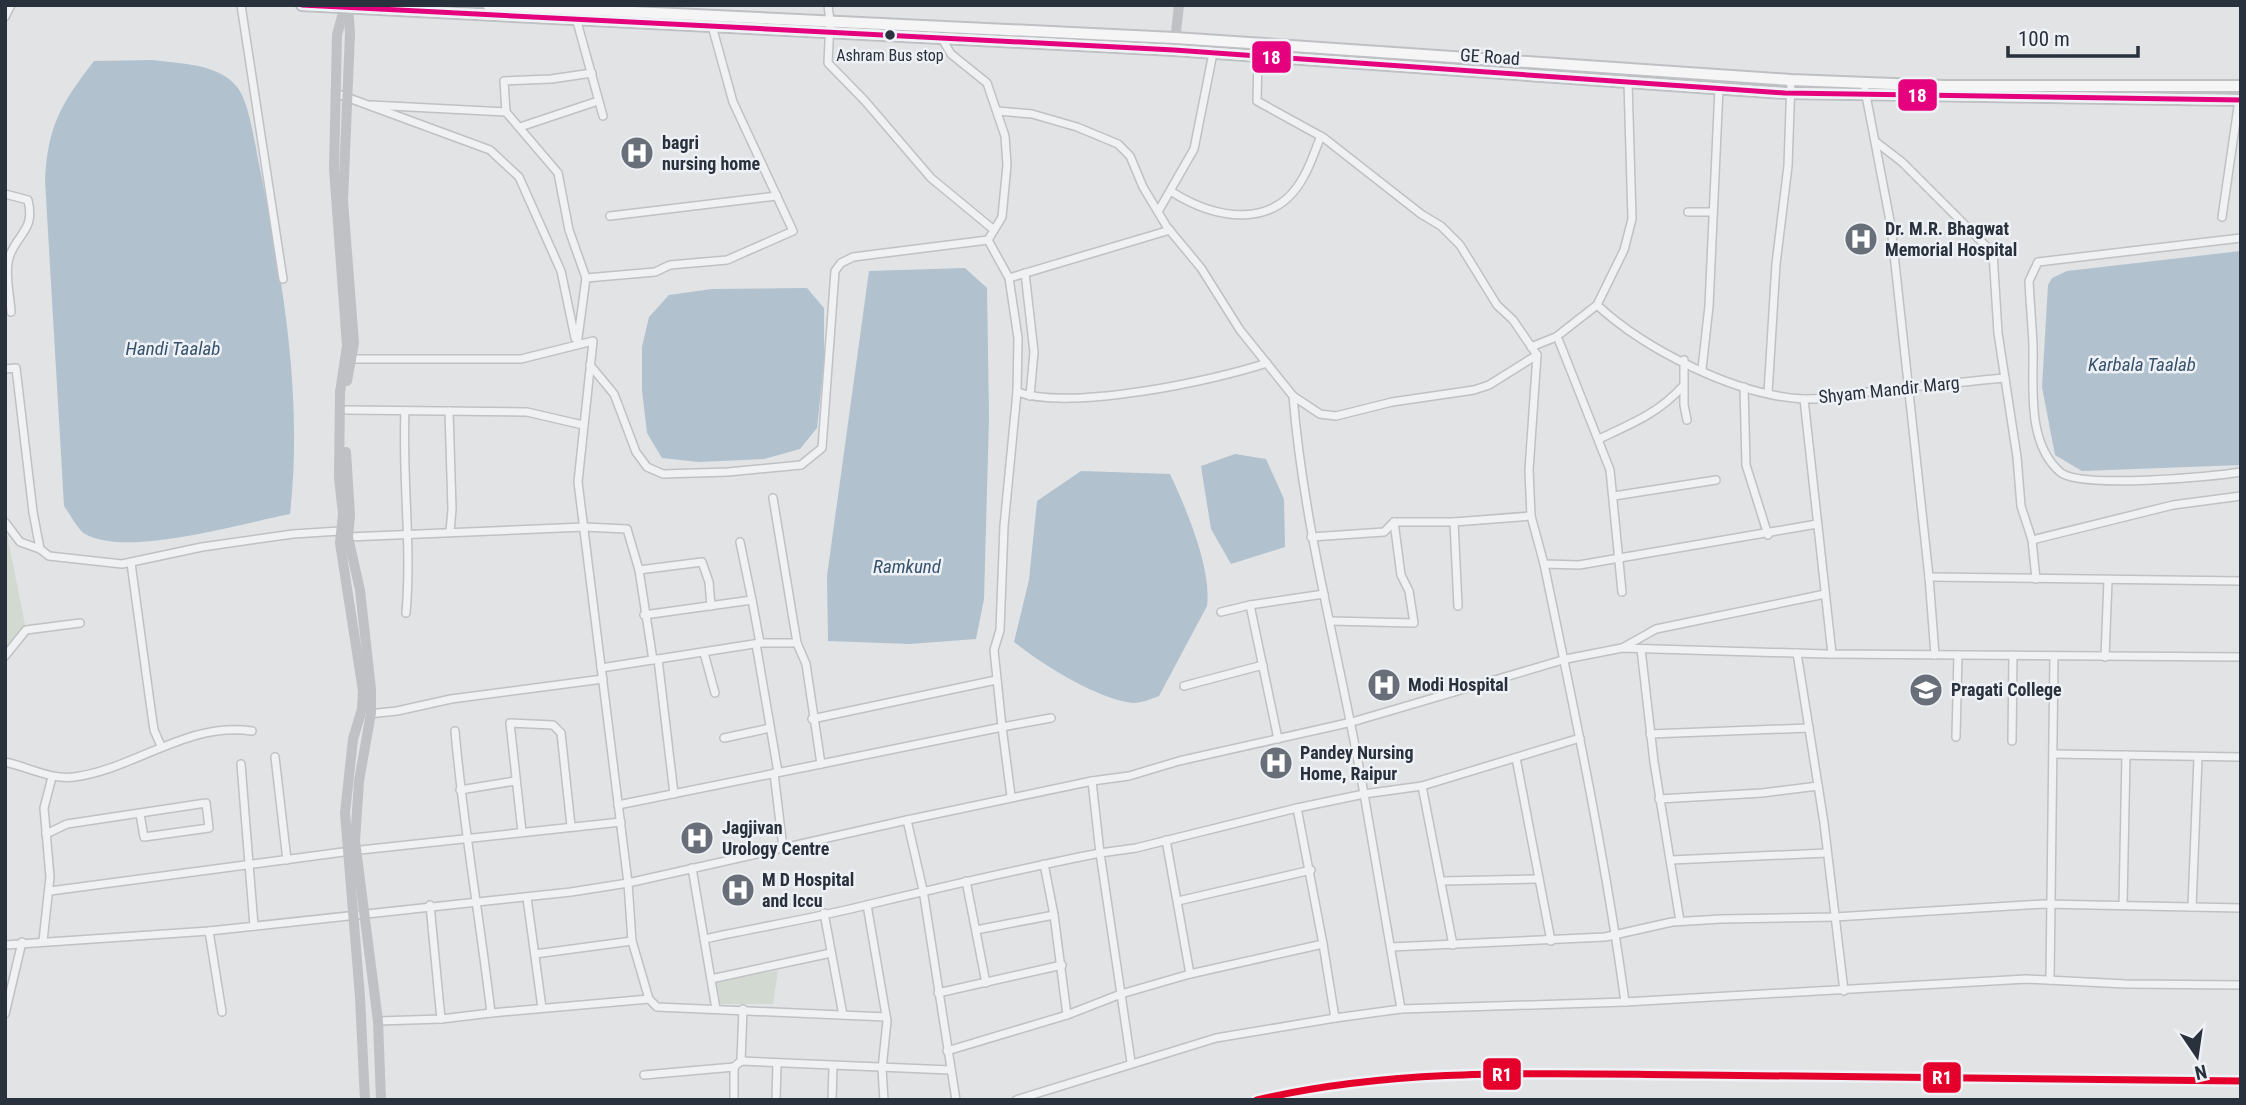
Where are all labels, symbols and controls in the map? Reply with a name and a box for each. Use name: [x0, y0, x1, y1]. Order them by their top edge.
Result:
scale bar: [2008, 14, 2138, 58]
text: 100 m: [2018, 27, 2070, 51]
marker: Ashram Bus stop: [883, 28, 897, 42]
line badge: 18: [1251, 40, 1292, 74]
street label: GE Road: [1459, 44, 1521, 69]
place label: Ashram Bus stop: [836, 46, 944, 65]
text: 18: [1261, 46, 1281, 69]
line badge: 18: [1897, 78, 1938, 112]
text: 18: [1907, 84, 1927, 107]
place label: bagri nursing home: [662, 132, 761, 174]
hospital icon: bagri nursing home: [618, 134, 656, 172]
place label: Dr. M.R. Bhagwat Memorial Hospital: [1885, 218, 2017, 260]
hospital icon: Dr. M.R. Bhagwat Memorial Hospital: [1842, 220, 1880, 258]
water label: Handi Taalab: [126, 337, 220, 360]
water label: Karbala Taalab: [2088, 353, 2196, 376]
street label: Shyam Mandir Marg: [1817, 372, 1961, 407]
water label: Ramkund: [873, 555, 942, 578]
hospital icon: Modi Hospital: [1365, 666, 1403, 704]
school or university icon: Pragati College: [1907, 671, 1945, 709]
place label: Modi Hospital: [1408, 674, 1508, 695]
place label: Pragati College: [1951, 679, 2062, 700]
place label: Pandey Nursing Home, Raipur: [1300, 742, 1414, 784]
hospital icon: Pandey Nursing Home, Raipur: [1257, 744, 1295, 782]
place label: Jagjivan Urology Centre: [722, 817, 830, 859]
hospital icon: Jagjivan Urology Centre: [678, 819, 716, 857]
place label: M D Hospital and Iccu: [762, 869, 854, 911]
hospital icon: M D Hospital and Iccu: [719, 871, 757, 909]
north arrow: [2162, 1021, 2232, 1091]
line badge: R1: [1482, 1057, 1522, 1091]
text: N: [2192, 1060, 2209, 1085]
line badge: R1: [1922, 1061, 1962, 1094]
text: R1: [1492, 1063, 1512, 1086]
text: R1: [1932, 1066, 1952, 1089]

